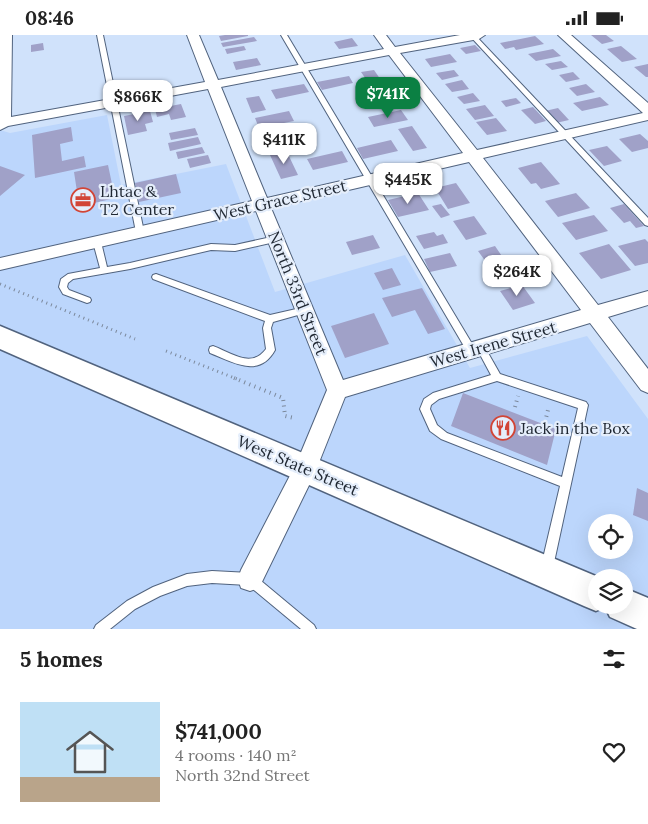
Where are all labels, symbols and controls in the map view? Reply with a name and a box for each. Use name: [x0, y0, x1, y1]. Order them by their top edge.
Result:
text: 08:46: [25, 6, 74, 30]
pin: $741K: [353, 77, 423, 119]
pin: $866K: [103, 79, 173, 122]
text: $741K: [366, 83, 410, 103]
text: $866K: [114, 86, 162, 106]
pin: $411K: [249, 123, 319, 165]
text: $411K: [263, 129, 305, 149]
pin: $445K: [373, 163, 443, 205]
text: $445K: [384, 169, 432, 189]
street label: West Grace Street: [212, 175, 349, 225]
place label: Lhtac & T2 Center: [100, 181, 174, 219]
office icon: Lhtac & T2 Center: [70, 187, 96, 213]
street label: North 33rd Street: [264, 228, 332, 359]
pin: $264K: [482, 255, 552, 297]
text: $264K: [493, 261, 541, 281]
street label: West Irene Street: [428, 316, 559, 372]
restaurant icon: Jack in the Box: [490, 415, 516, 441]
place label: Jack in the Box: [519, 418, 631, 438]
street label: West State Street: [234, 430, 362, 500]
map controls: [588, 514, 633, 614]
button: locate: [588, 514, 633, 559]
button: layers: [588, 569, 633, 614]
icon: filters: [600, 645, 628, 673]
text: 5 homes: [20, 646, 103, 673]
text: $741,000: [175, 718, 262, 745]
icon: home: [60, 722, 120, 782]
icon: heart: [600, 738, 628, 766]
text: 4 rooms · 140 m²: [175, 745, 297, 765]
text: North 32nd Street: [175, 765, 310, 785]

